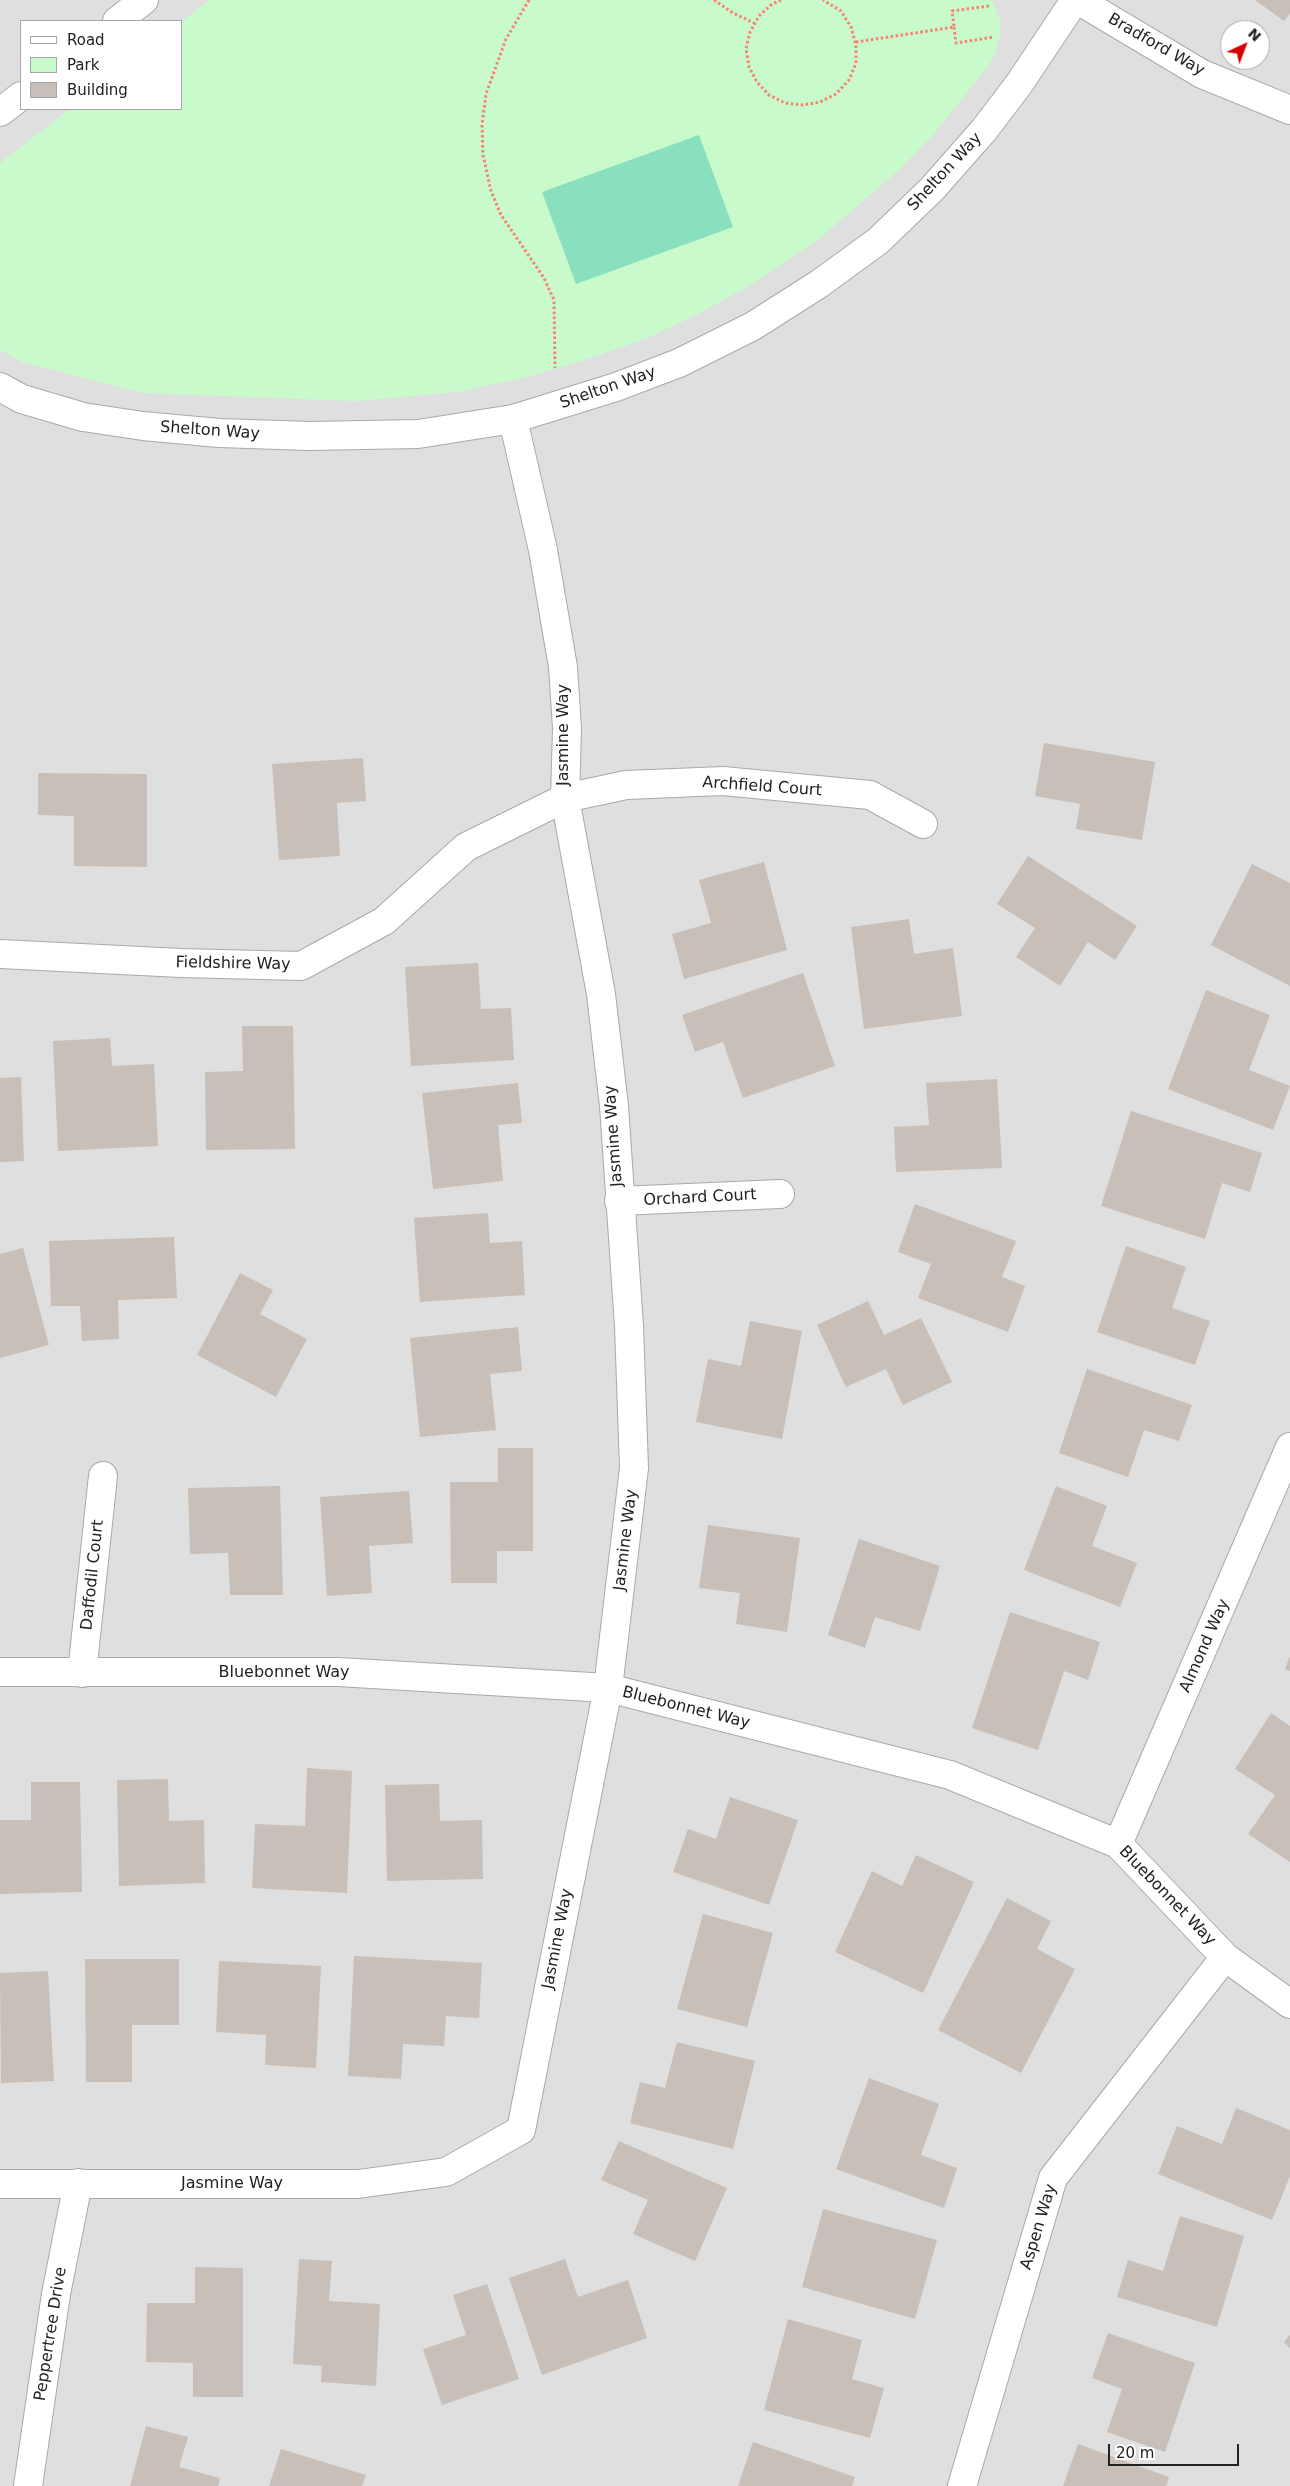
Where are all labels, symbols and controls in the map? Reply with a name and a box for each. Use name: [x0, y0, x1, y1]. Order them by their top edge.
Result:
street label: Bradford Way: [1104, 10, 1208, 80]
legend: [20, 20, 182, 110]
north arrow: [1220, 20, 1270, 70]
text: N: [1245, 25, 1264, 45]
text: Road: [67, 31, 105, 49]
text: Park: [67, 56, 99, 74]
text: Building: [67, 81, 128, 99]
street label: Shelton Way: [904, 129, 986, 215]
street label: Shelton Way: [558, 363, 658, 413]
street label: Shelton Way: [159, 418, 261, 444]
street label: Jasmine Way: [554, 684, 574, 786]
street label: Archfield Court: [702, 773, 822, 801]
street label: Fieldshire Way: [175, 953, 291, 975]
street label: Jasmine Way: [601, 1084, 627, 1188]
street label: Orchard Court: [643, 1185, 757, 1211]
street label: Jasmine Way: [610, 1488, 642, 1592]
street label: Daffodil Court: [78, 1519, 108, 1631]
street label: Almond Way: [1176, 1596, 1234, 1696]
street label: Bluebonnet Way: [219, 1663, 349, 1683]
street label: Bluebonnet Way: [620, 1683, 752, 1733]
street label: Bluebonnet Way: [1115, 1842, 1219, 1950]
street label: Jasmine Way: [539, 1887, 577, 1991]
street label: Jasmine Way: [181, 2174, 283, 2194]
street label: Aspen Way: [1017, 2182, 1061, 2272]
street label: Peppertree Drive: [31, 2266, 71, 2402]
scale bar: [1110, 2434, 1241, 2466]
text: 20 m: [1116, 2444, 1154, 2462]

